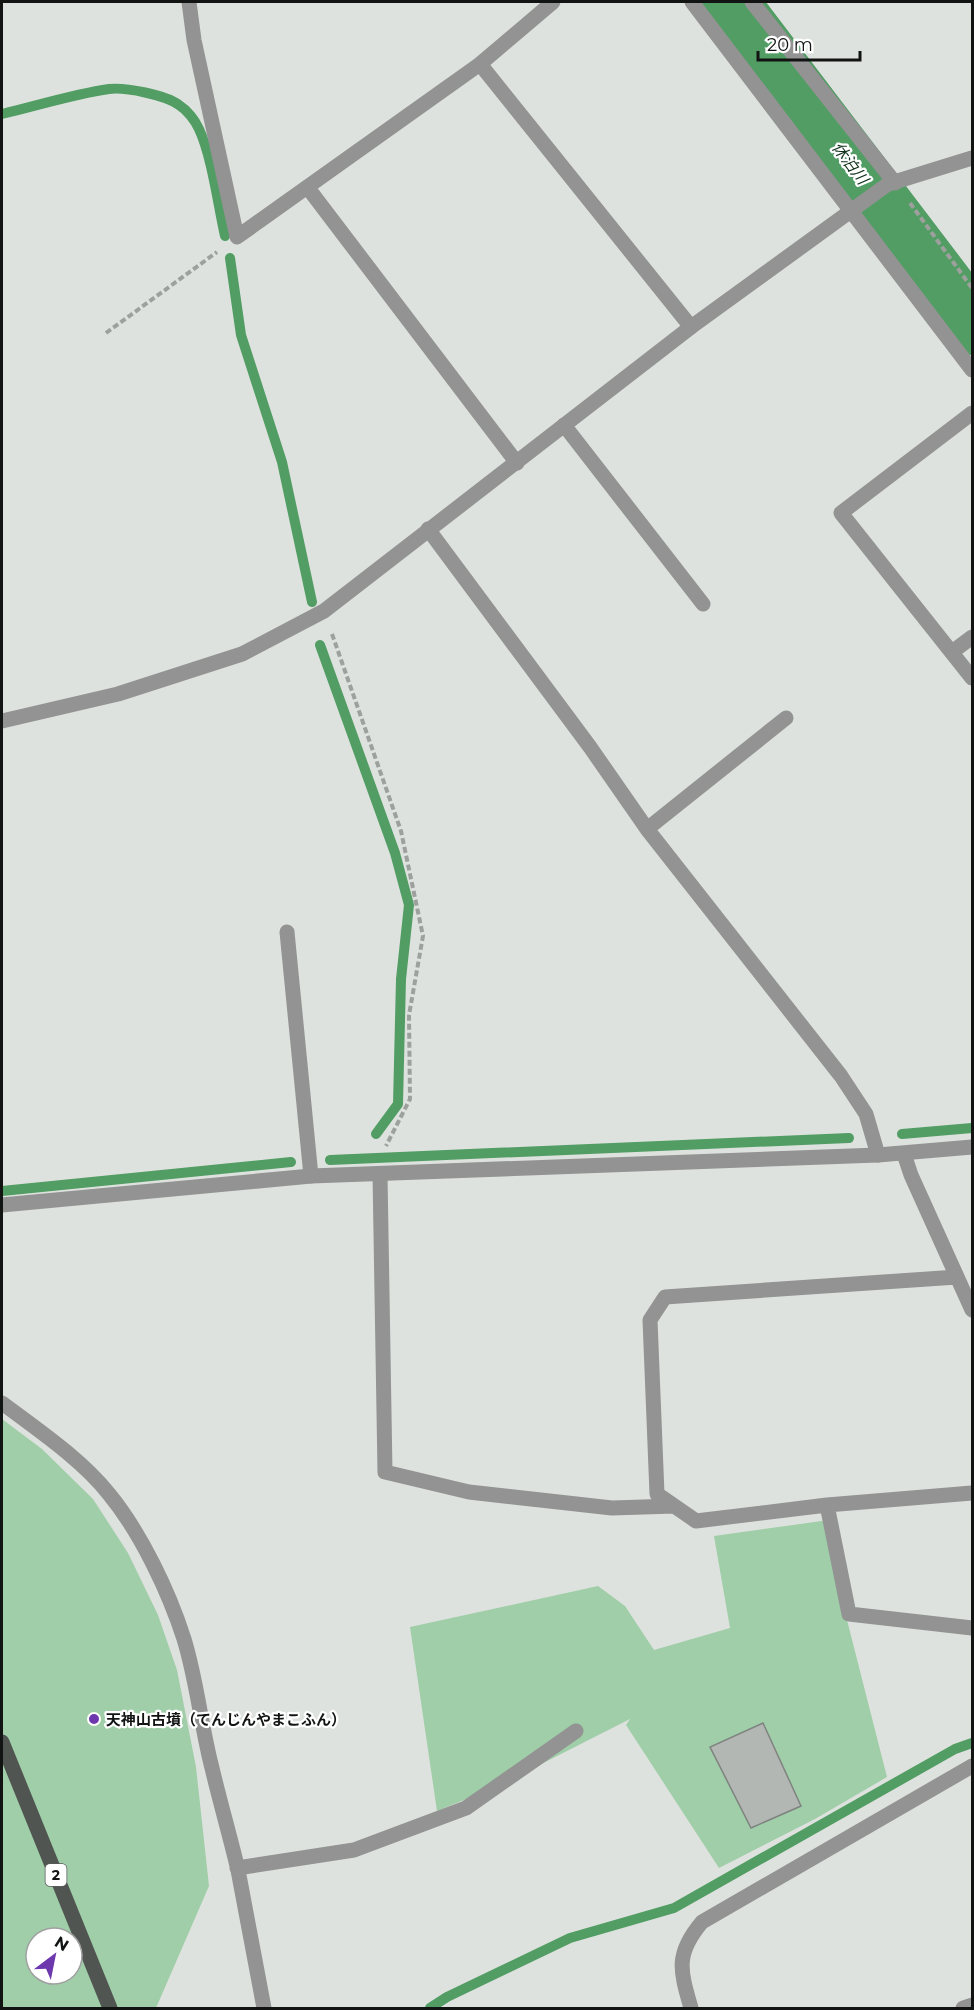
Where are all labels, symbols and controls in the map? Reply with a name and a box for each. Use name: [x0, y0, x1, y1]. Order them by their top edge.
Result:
scale bar: [758, 24, 860, 62]
text: 20 m: [767, 34, 813, 56]
water label: 休泊川: [828, 138, 873, 189]
place label: 天神山古墳（てんじんやまこふん）: [106, 1710, 346, 1729]
marker: 天神山古墳（てんじんやまこふん）: [87, 1712, 101, 1726]
road number: 2: [46, 1864, 66, 1886]
north arrow: [24, 1926, 84, 1986]
text: N: [51, 1932, 72, 1955]

